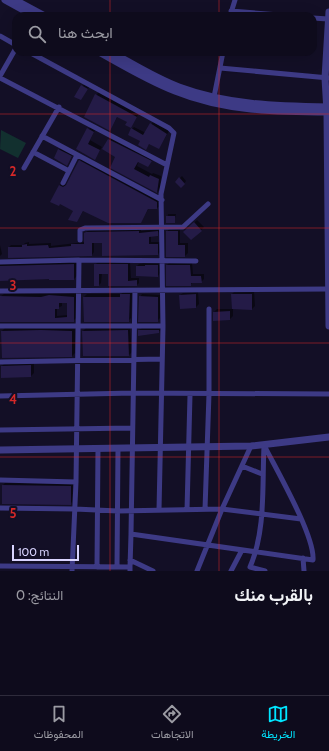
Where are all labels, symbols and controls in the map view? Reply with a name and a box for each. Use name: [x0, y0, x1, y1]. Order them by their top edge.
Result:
search box: [12, 12, 317, 56]
icon: search: [26, 23, 48, 45]
text: ابحث هنا: [58, 24, 113, 42]
text: 2: [10, 163, 17, 179]
text: 3: [9, 277, 17, 293]
text: 4: [9, 391, 17, 407]
text: 5: [10, 505, 17, 521]
scale bar: [12, 543, 79, 562]
text: 100 m: [18, 545, 49, 559]
text: بالقرب منك: [235, 585, 313, 605]
text: النتائج: 0: [16, 587, 63, 603]
tab: المحفوظات: [34, 703, 83, 744]
tab: الاتجاهات: [151, 703, 194, 744]
tab: الخريطة: [261, 703, 295, 744]

